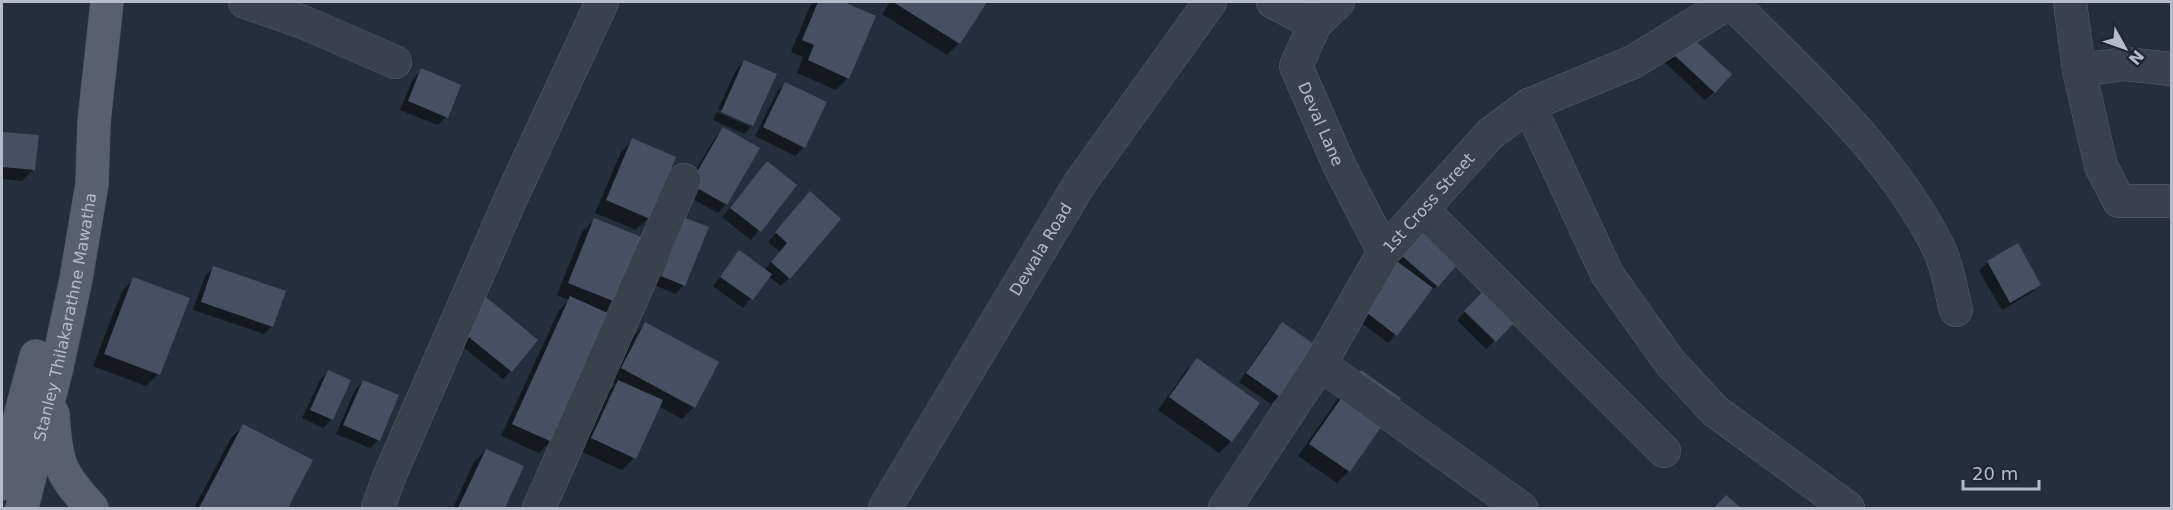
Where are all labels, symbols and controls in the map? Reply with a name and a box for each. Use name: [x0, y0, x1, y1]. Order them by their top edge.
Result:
north arrow: [2095, 18, 2155, 78]
text: N: [2125, 46, 2148, 69]
street label: Deval Lane: [1294, 79, 1347, 169]
street label: 1st Cross Street: [1379, 149, 1478, 257]
street label: Stanley Thilakarathne Mawatha: [30, 191, 100, 443]
street label: Dewala Road: [1006, 200, 1076, 299]
scale bar: [1963, 453, 2040, 491]
text: 20 m: [1972, 463, 2018, 484]

